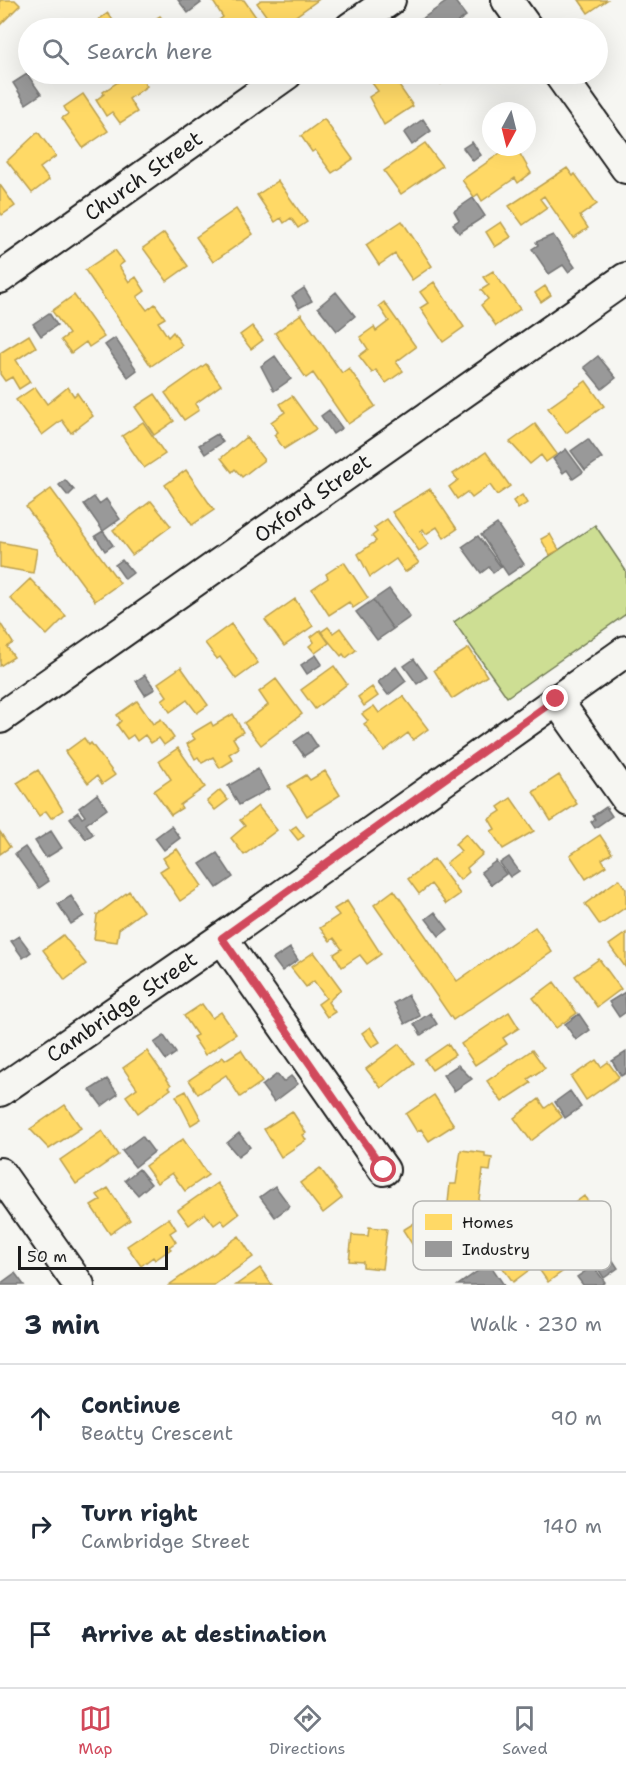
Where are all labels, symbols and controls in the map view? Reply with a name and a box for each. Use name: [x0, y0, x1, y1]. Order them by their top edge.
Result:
search box: [18, 18, 608, 84]
icon: search: [39, 35, 72, 68]
text: Search here: [87, 37, 213, 66]
north arrow: [482, 102, 536, 156]
street label: Church Street: [79, 125, 208, 228]
street label: Oxford Street: [248, 447, 377, 549]
route end: [542, 685, 568, 711]
street label: Cambridge Street: [41, 945, 203, 1069]
route start: [370, 1156, 396, 1182]
legend: [413, 1201, 611, 1270]
text: Homes: [462, 1212, 514, 1233]
text: Industry: [462, 1239, 530, 1260]
scale bar: [18, 1243, 168, 1270]
text: 50 m: [27, 1246, 67, 1267]
text: 3 min: [24, 1307, 100, 1342]
text: Walk · 230 m: [470, 1311, 602, 1337]
text: Continue: [81, 1391, 181, 1420]
icon: ahead: [24, 1402, 57, 1435]
text: 90 m: [550, 1405, 602, 1431]
text: Beatty Crescent: [81, 1420, 233, 1446]
text: Turn right: [81, 1499, 198, 1528]
icon: right: [24, 1510, 57, 1543]
text: 140 m: [543, 1513, 602, 1539]
text: Cambridge Street: [81, 1528, 250, 1554]
icon: arrive: [24, 1618, 57, 1651]
text: Arrive at destination: [81, 1620, 327, 1649]
tab: Map: [78, 1702, 113, 1759]
tab: Directions: [269, 1702, 346, 1759]
tab: Saved: [502, 1702, 548, 1759]

